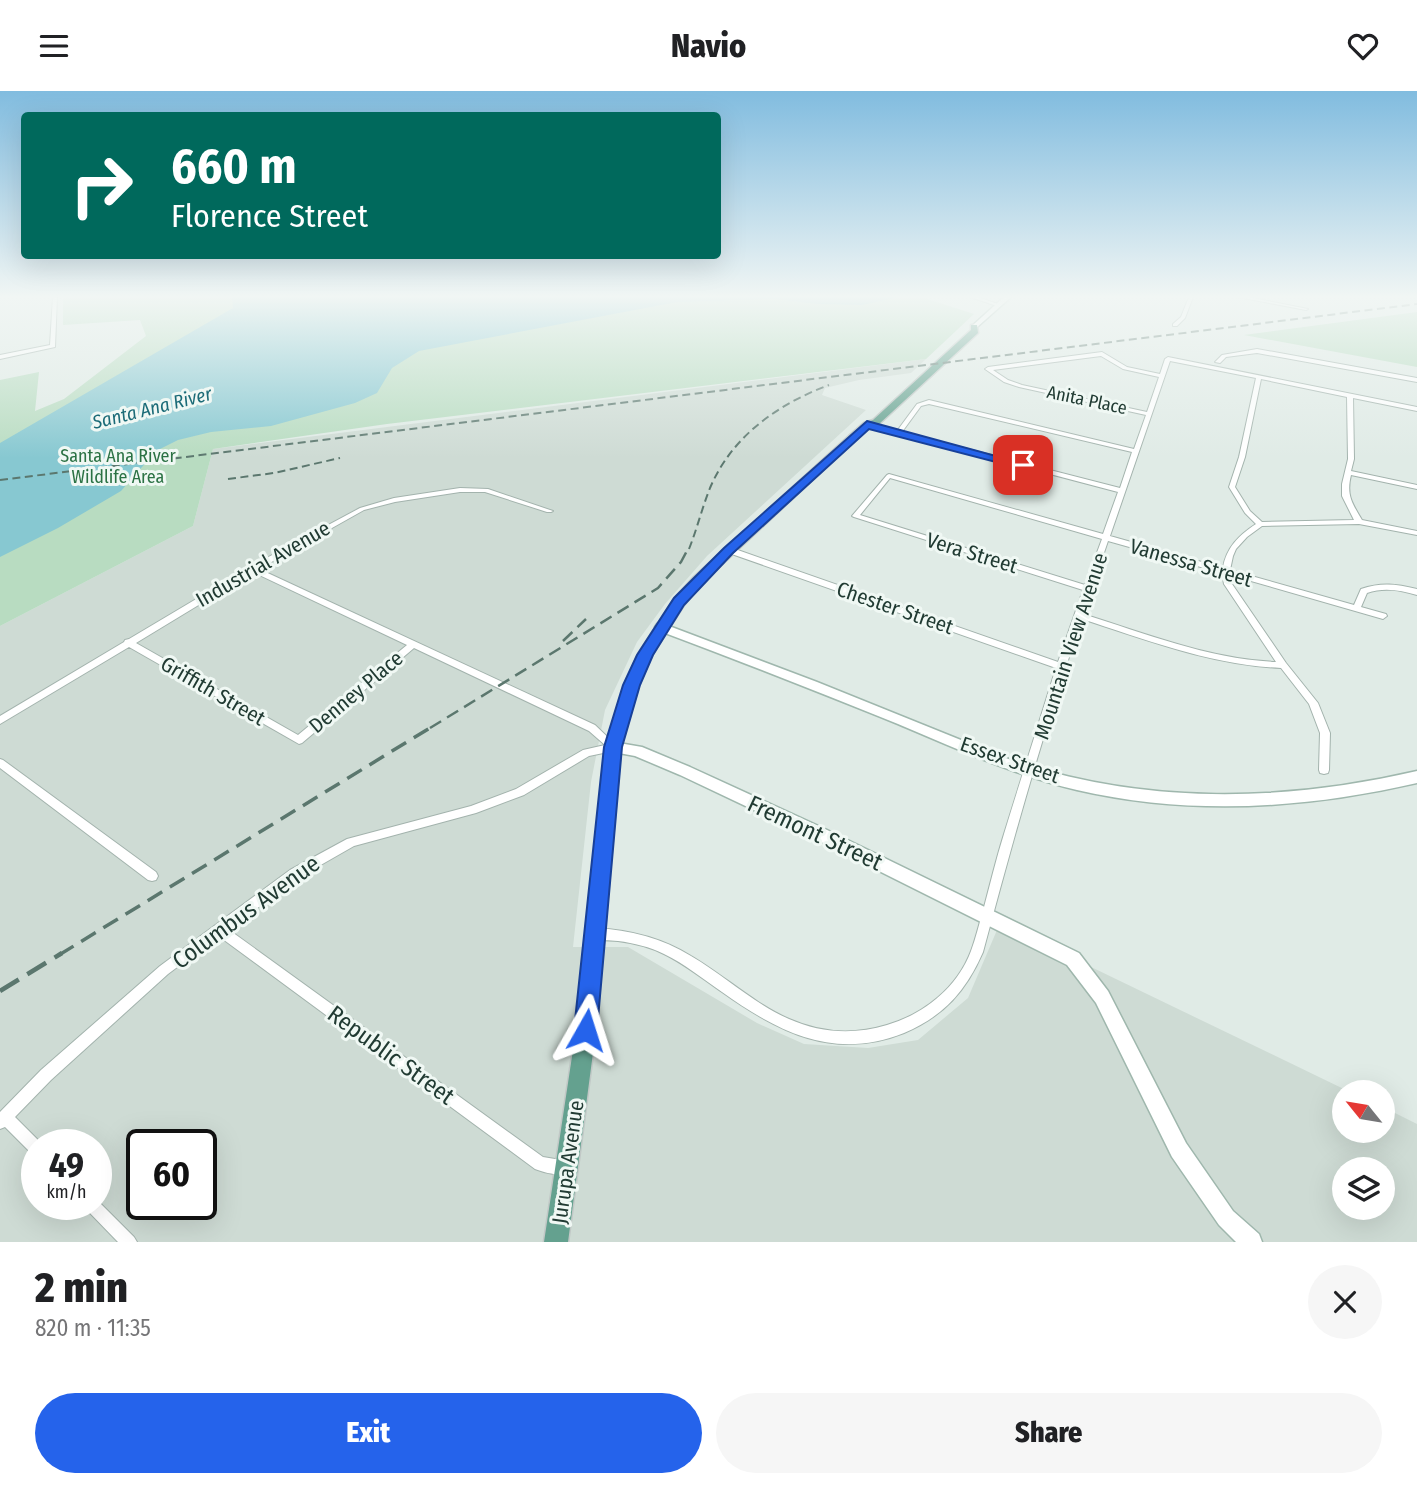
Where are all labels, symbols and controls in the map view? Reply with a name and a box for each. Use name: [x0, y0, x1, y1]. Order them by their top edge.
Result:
icon: menu: [35, 27, 73, 65]
text: Navio: [671, 27, 746, 65]
icon: heart: [1344, 27, 1382, 65]
text: 660 m: [171, 137, 297, 196]
icon: right: [56, 140, 147, 231]
text: Florence Street: [171, 197, 368, 235]
street label: Anita Place: [1045, 381, 1129, 419]
water label: Santa Ana River: [89, 382, 215, 434]
pin: [993, 435, 1053, 495]
park label: Santa Ana River Wildlife Area: [60, 445, 176, 488]
icon: arrive: [1004, 446, 1042, 484]
street label: Industrial Avenue: [191, 515, 335, 613]
street label: Vera Street: [923, 527, 1021, 579]
street label: Vanessa Street: [1127, 533, 1255, 593]
street label: Mountain View Avenue: [1029, 549, 1113, 743]
street label: Chester Street: [833, 576, 957, 640]
street label: Denney Place: [304, 645, 408, 739]
street label: Griffith Street: [156, 651, 270, 731]
street label: Essex Street: [957, 731, 1063, 789]
street label: Fremont Street: [743, 790, 887, 876]
street label: Columbus Avenue: [167, 849, 325, 975]
position arrow: [549, 993, 623, 1067]
street label: Republic Street: [322, 1000, 460, 1110]
north arrow: [1332, 1080, 1395, 1143]
map controls: [1332, 1080, 1395, 1220]
street label: Jurupa Avenue: [546, 1099, 590, 1225]
speed limit sign: 60: [126, 1129, 217, 1220]
text: 49: [49, 1144, 84, 1186]
button: layers: [1332, 1157, 1395, 1220]
text: km/h: [46, 1181, 87, 1203]
text: 2 min: [35, 1263, 128, 1313]
button: close: [1308, 1265, 1382, 1339]
text: 820 m · 11:35: [35, 1314, 151, 1342]
button: Exit: [35, 1393, 702, 1473]
button: Share: [716, 1393, 1382, 1473]

